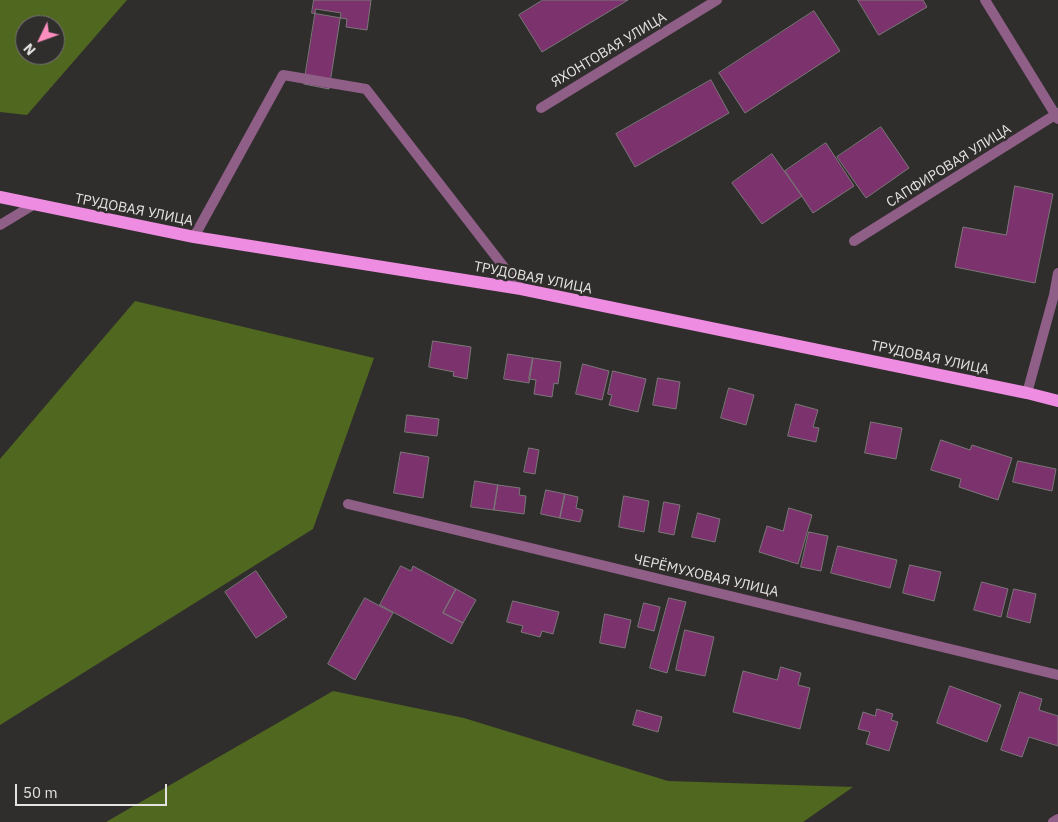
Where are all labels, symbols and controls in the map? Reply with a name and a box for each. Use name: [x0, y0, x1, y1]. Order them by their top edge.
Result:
street label: ЯХОНТОВАЯ УЛИЦА: [548, 9, 670, 91]
north arrow: [15, 15, 65, 65]
text: N: [20, 40, 40, 59]
street label: САПФИРОВАЯ УЛИЦА: [883, 121, 1015, 211]
street label: ТРУДОВАЯ УЛИЦА: [73, 190, 195, 230]
street label: ТРУДОВАЯ УЛИЦА: [472, 258, 594, 298]
street label: ТРУДОВАЯ УЛИЦА: [869, 337, 991, 379]
street label: ЧЕРЁМУХОВАЯ УЛИЦА: [632, 551, 780, 601]
scale bar: [18, 774, 170, 806]
text: 50 m: [23, 783, 58, 802]

